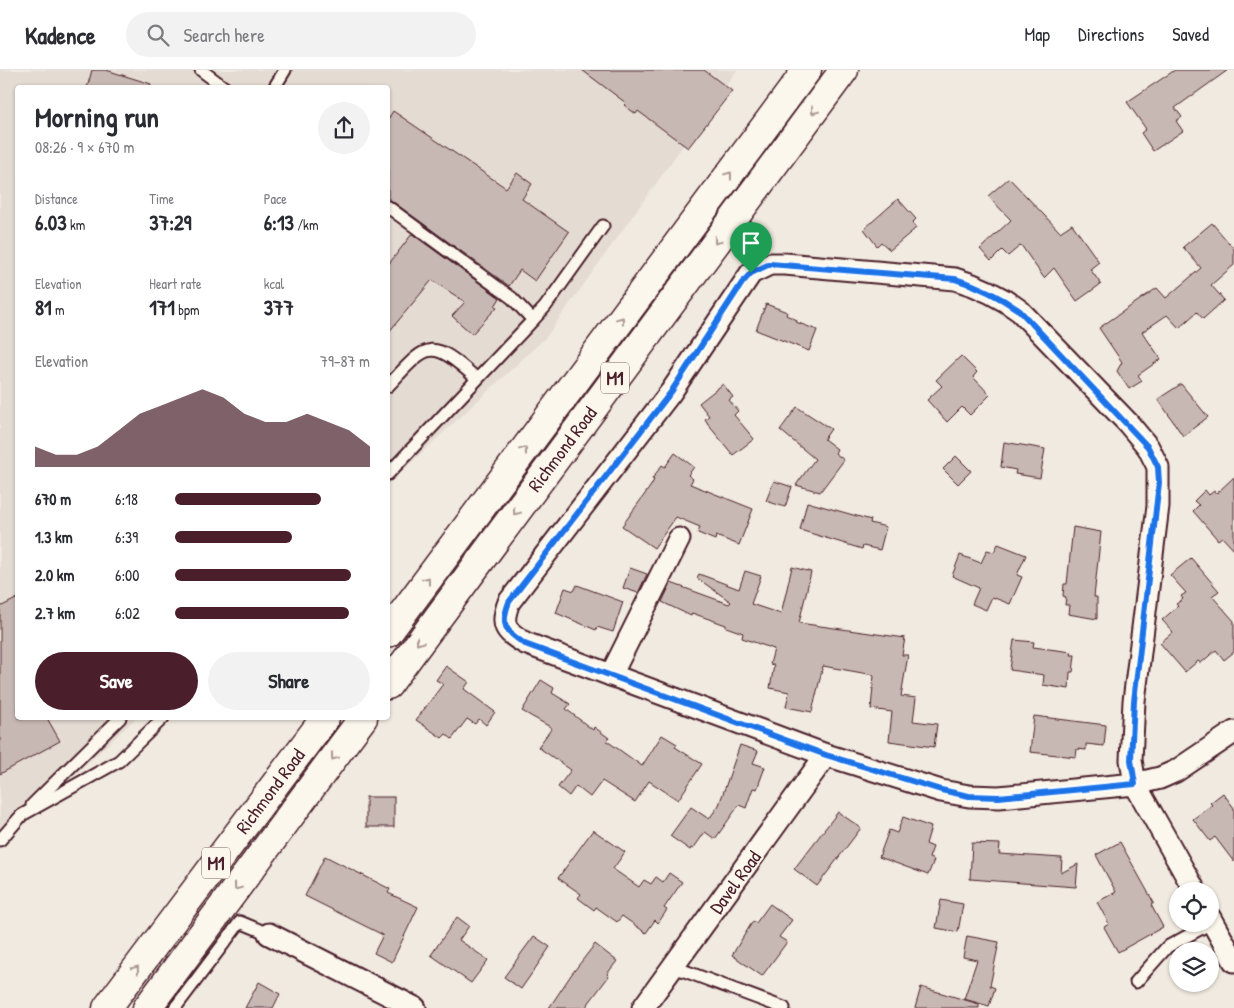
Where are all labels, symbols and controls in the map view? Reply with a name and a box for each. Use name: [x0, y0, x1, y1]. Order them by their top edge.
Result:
search box: [126, 12, 476, 57]
text: Kadence: [25, 19, 96, 51]
icon: search: [144, 21, 172, 49]
text: Search here: [184, 22, 265, 48]
text: Map: [1025, 22, 1050, 47]
text: Directions: [1078, 22, 1144, 47]
text: Saved: [1172, 22, 1209, 47]
text: Morning run: [35, 98, 159, 136]
button: share: [318, 102, 370, 154]
one-way arrow: [811, 105, 820, 115]
text: 08:26 · 9 × 670 m: [35, 136, 134, 158]
one-way arrow: [723, 171, 732, 181]
text: Distance: [35, 189, 78, 208]
text: Time: [149, 189, 174, 208]
text: Pace: [264, 189, 287, 208]
text: 6.03: [35, 208, 67, 237]
text: 37:29: [149, 208, 192, 237]
text: 6:13: [264, 208, 294, 237]
text: km: [67, 215, 85, 234]
text: /km: [294, 215, 318, 234]
pin: [730, 222, 772, 273]
icon: arrive: [737, 229, 765, 257]
one-way arrow: [714, 235, 723, 245]
text: Elevation: [35, 274, 82, 293]
text: Heart rate: [149, 274, 202, 293]
text: kcal: [264, 274, 284, 293]
text: 81: [35, 293, 52, 322]
text: 171: [149, 293, 175, 322]
text: 377: [264, 293, 294, 322]
text: m: [52, 300, 64, 319]
text: bpm: [175, 300, 199, 319]
one-way arrow: [615, 316, 624, 325]
text: Elevation: [35, 350, 88, 372]
text: 79–87 m: [320, 350, 370, 372]
road number: M1: [601, 362, 629, 394]
street label: Richmond Road: [521, 401, 603, 497]
one-way arrow: [518, 446, 527, 456]
text: 670 m: [35, 488, 71, 510]
text: 6:18: [115, 488, 138, 510]
one-way arrow: [513, 506, 522, 516]
text: 1.3 km: [35, 526, 73, 548]
text: 6:39: [115, 526, 138, 548]
text: 2.0 km: [35, 564, 74, 586]
text: 6:00: [115, 564, 139, 586]
one-way arrow: [421, 576, 430, 586]
text: 2.7 km: [35, 602, 75, 624]
text: 6:02: [115, 602, 140, 624]
one-way arrow: [416, 636, 425, 646]
button: Save: [35, 652, 198, 710]
button: Share: [208, 652, 370, 710]
street label: Richmond Road: [229, 743, 311, 839]
one-way arrow: [331, 751, 340, 761]
street label: Davel Road: [703, 845, 767, 919]
road number: M1: [202, 848, 230, 878]
one-way arrow: [234, 881, 243, 891]
map controls: [1169, 882, 1219, 992]
button: locate: [1169, 882, 1219, 932]
button: layers: [1169, 942, 1219, 992]
one-way arrow: [130, 965, 139, 975]

